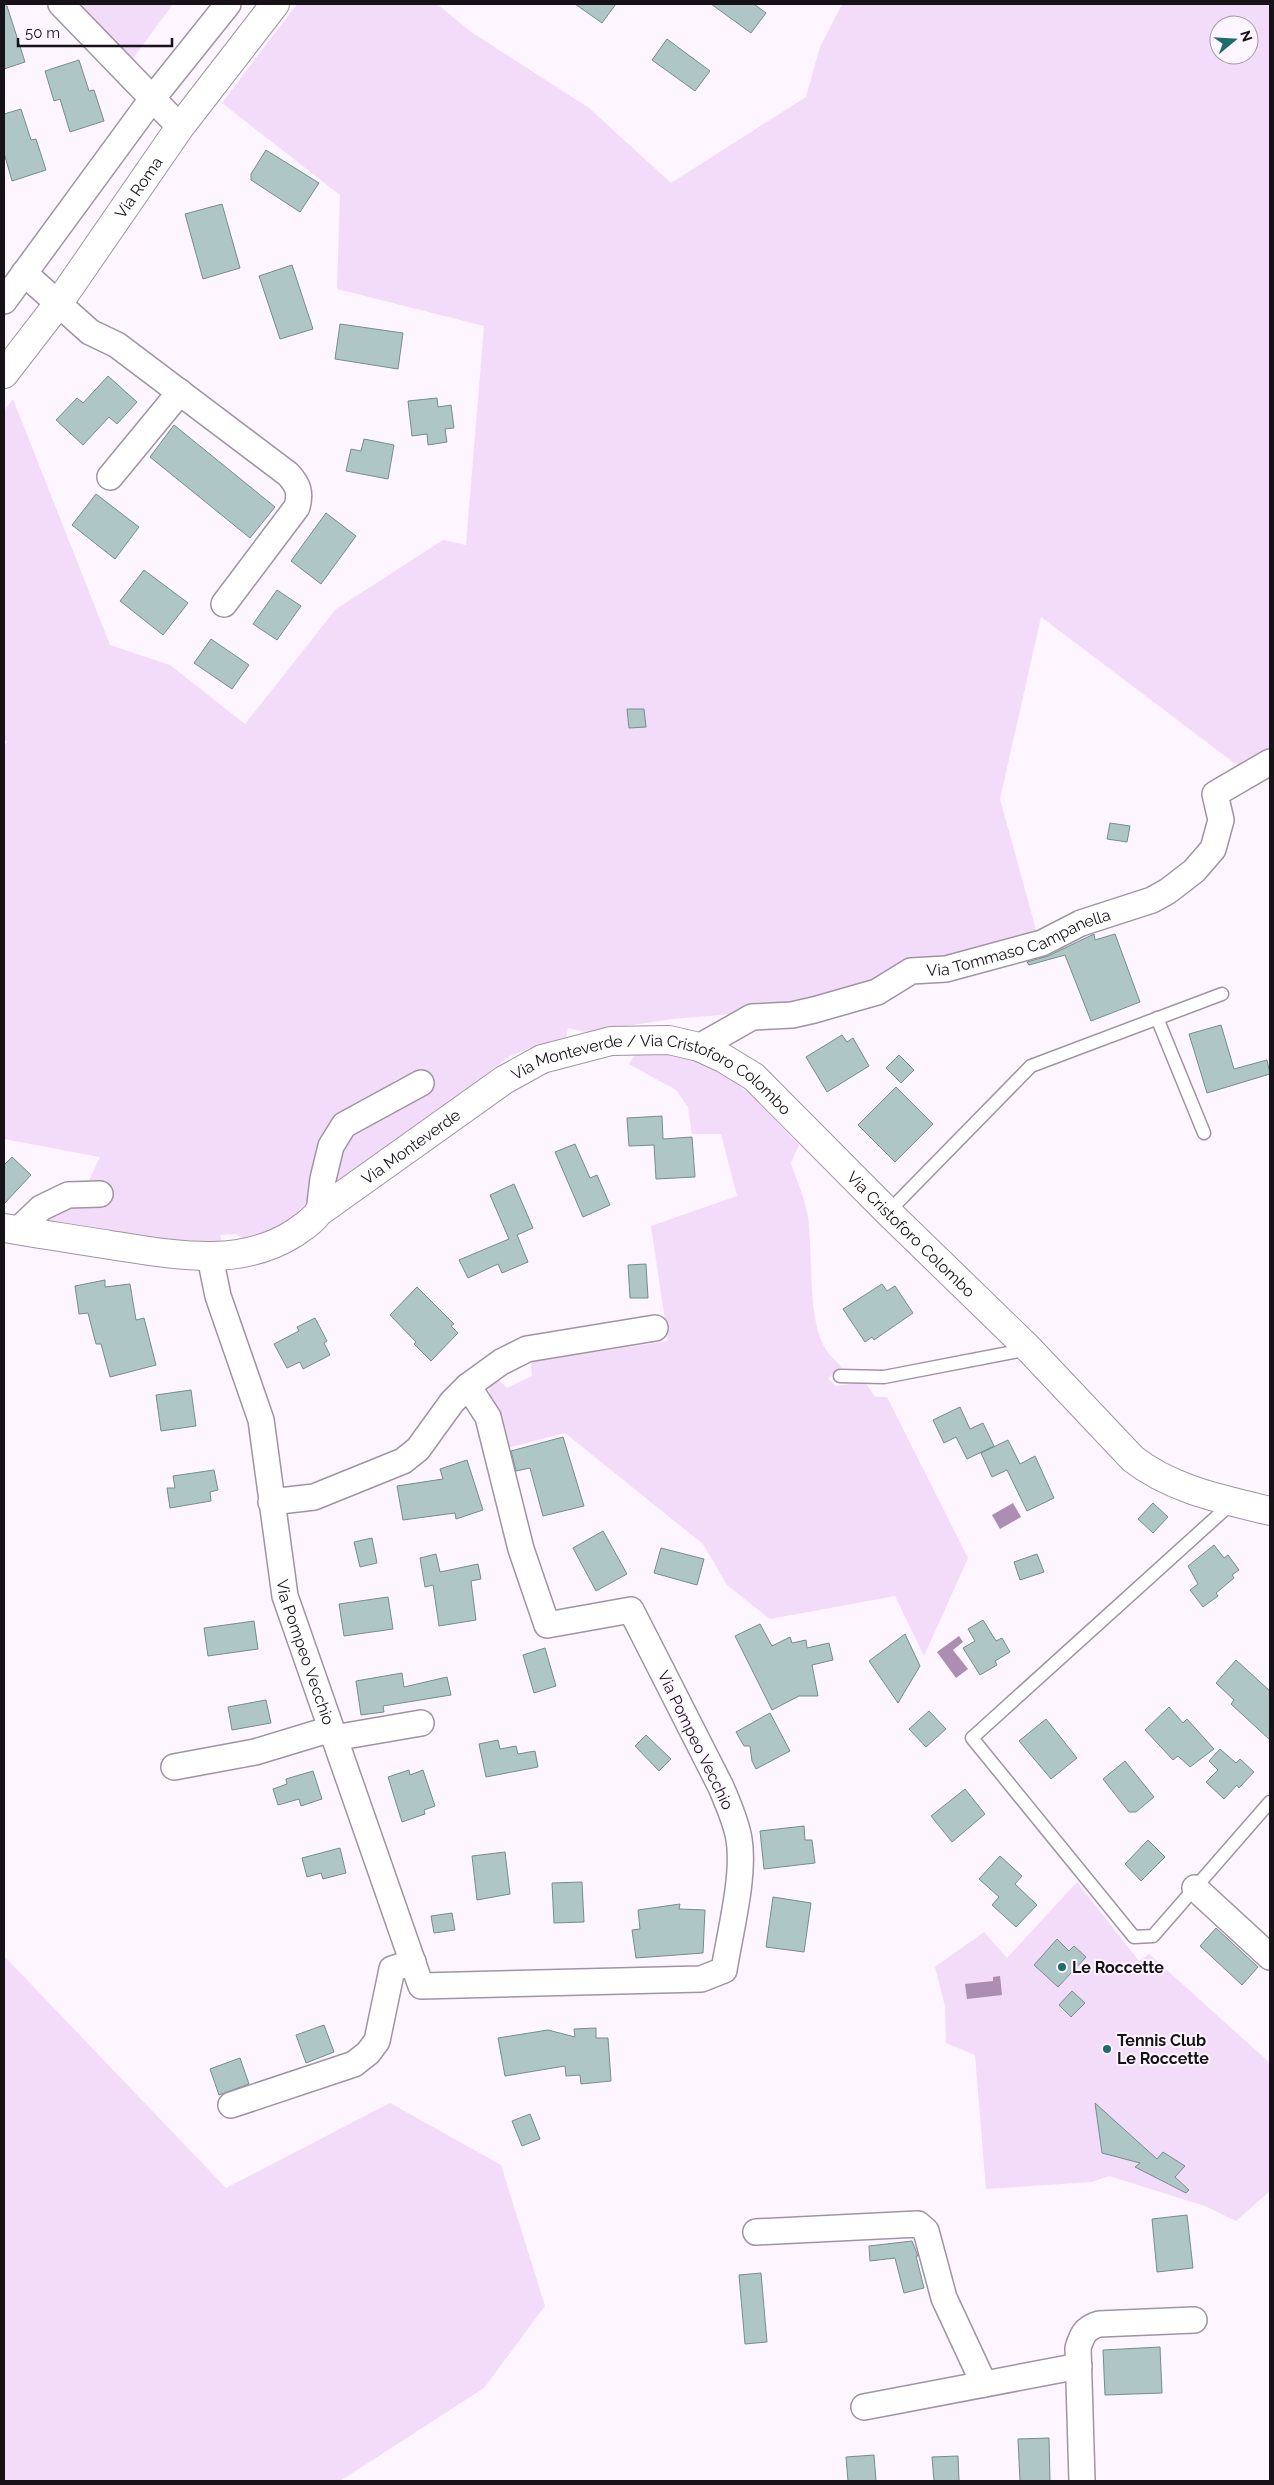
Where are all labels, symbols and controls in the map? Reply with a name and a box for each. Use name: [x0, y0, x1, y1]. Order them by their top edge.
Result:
scale bar: [18, 15, 171, 47]
north arrow: [1209, 15, 1259, 65]
text: 50 m: [25, 24, 60, 42]
text: N: [1237, 28, 1256, 44]
street label: Via Roma: [111, 153, 167, 222]
street label: Via Tommaso Campanella: [926, 905, 1113, 980]
street label: Via Monteverde / Via Cristoforo Colombo: [508, 1031, 795, 1119]
street label: Via Monteverde: [358, 1105, 464, 1189]
street label: Via Cristoforo Colombo: [843, 1167, 979, 1301]
street label: Via Pompeo Vecchio: [273, 1578, 338, 1727]
street label: Via Pompeo Vecchio: [654, 1668, 738, 1813]
place label: Le Roccette: [1072, 1958, 1164, 1977]
marker: Le Roccette: [1056, 1961, 1068, 1973]
place label: Tennis Club Le Roccette: [1117, 2031, 1209, 2068]
marker: Tennis Club Le Roccette: [1101, 2043, 1113, 2055]

